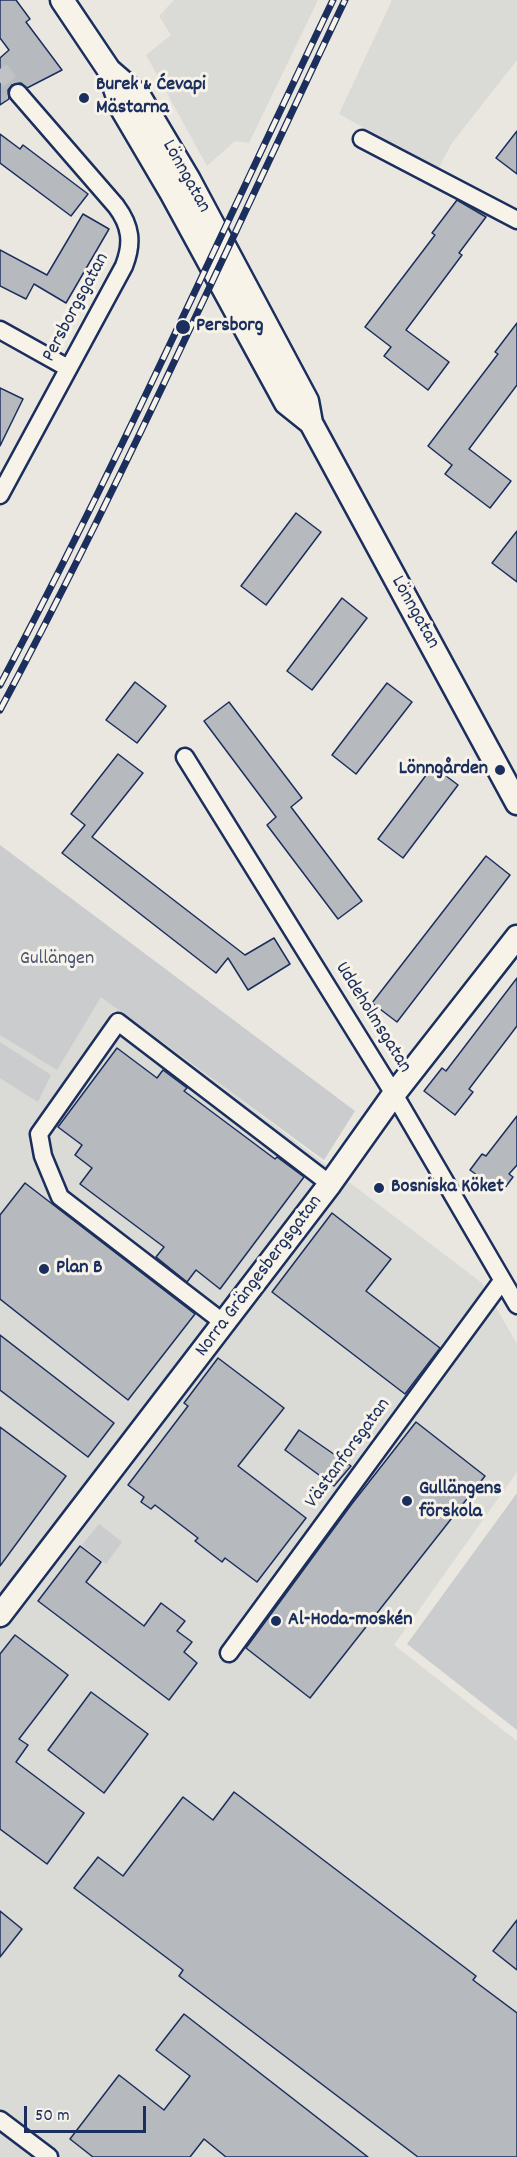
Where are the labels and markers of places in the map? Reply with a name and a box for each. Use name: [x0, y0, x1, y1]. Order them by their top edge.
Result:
place label: Burek & Ćevapi Mästarna: [96, 74, 206, 121]
marker: Burek & Ćevapi Mästarna: [77, 91, 91, 105]
place label: Persborg: [196, 315, 263, 339]
marker: Persborg: [174, 318, 192, 336]
place label: Lönngården: [399, 758, 488, 782]
marker: Lönngården: [493, 763, 507, 777]
place label: Bosniska Köket: [391, 1176, 504, 1200]
marker: Bosniska Köket: [372, 1181, 386, 1195]
place label: Plan B: [56, 1257, 103, 1281]
marker: Plan B: [37, 1262, 51, 1276]
place label: Gullängens förskola: [419, 1478, 502, 1525]
marker: Gullängens förskola: [400, 1494, 414, 1508]
place label: Al-Hoda-moskén: [288, 1609, 412, 1633]
marker: Al-Hoda-moskén: [269, 1614, 283, 1628]

